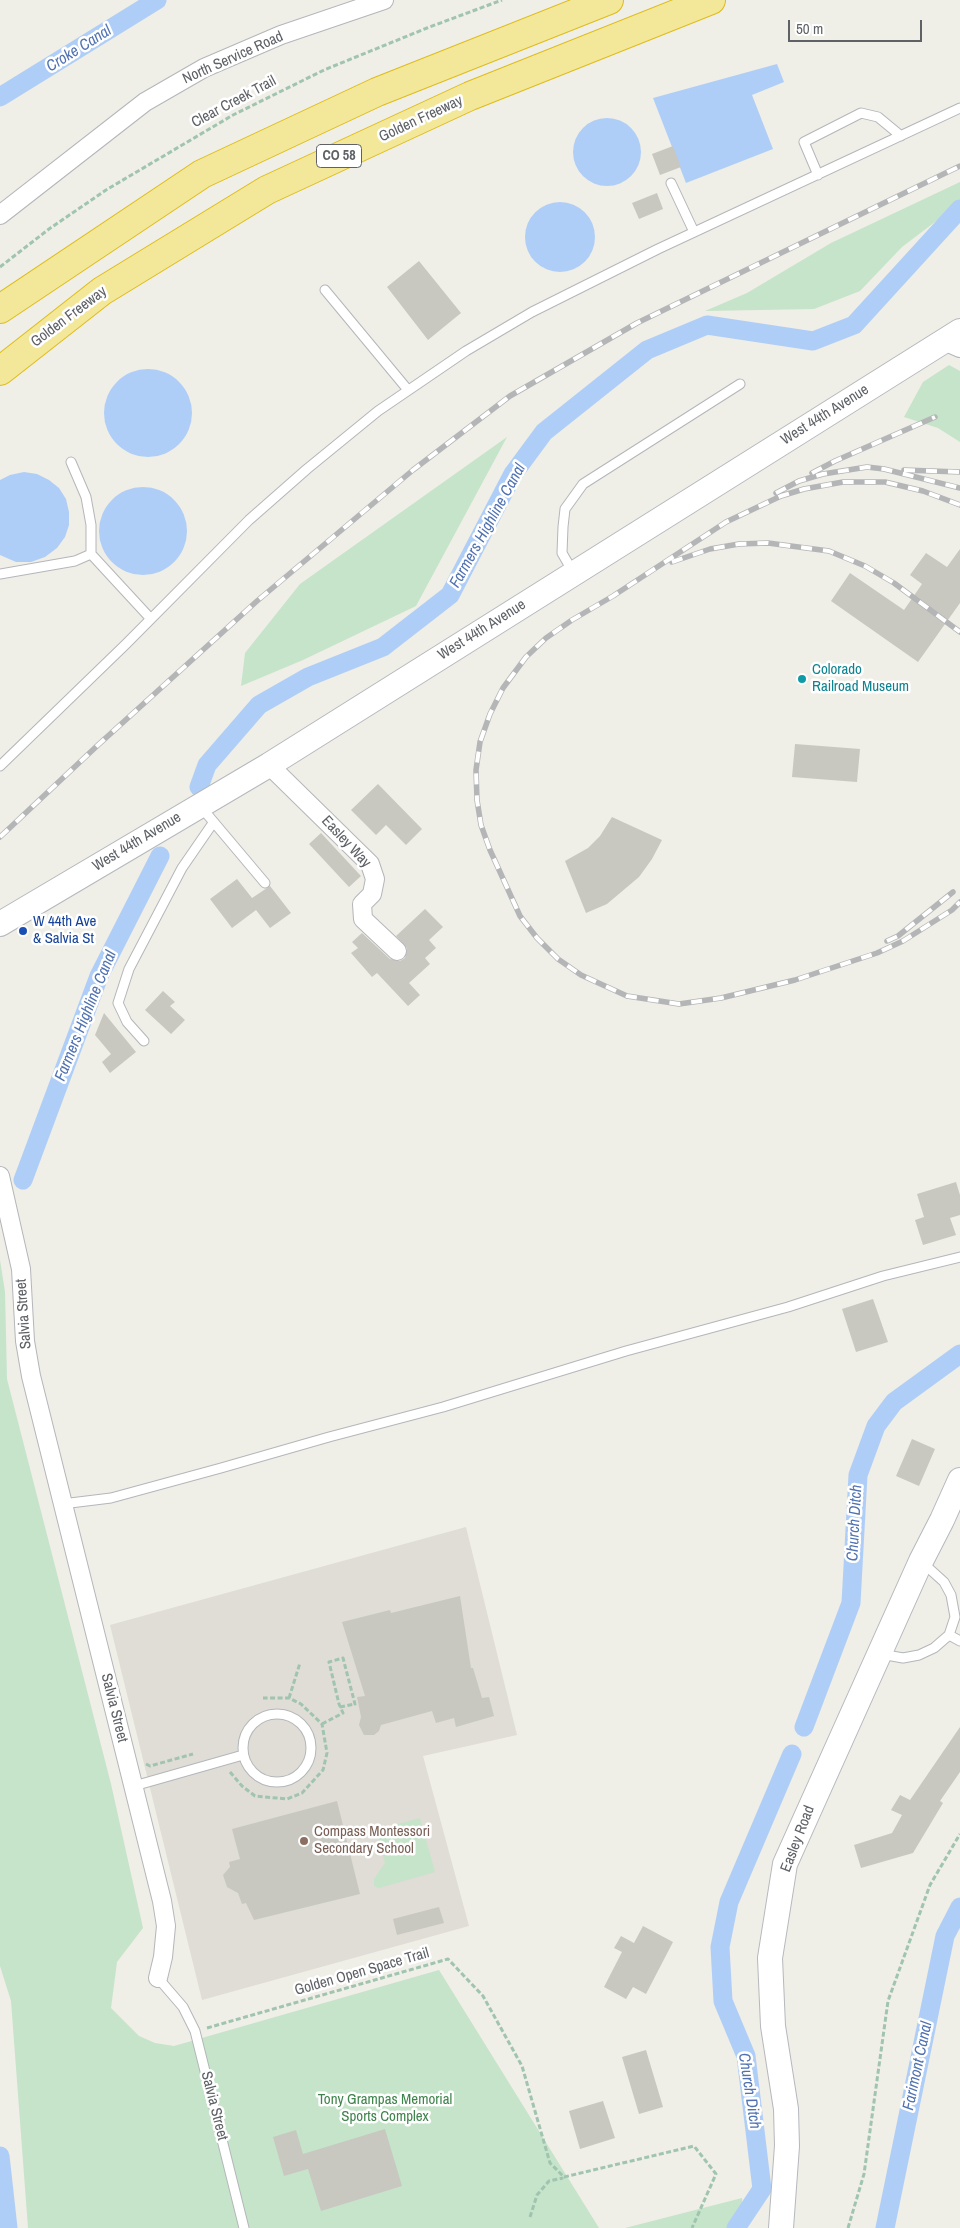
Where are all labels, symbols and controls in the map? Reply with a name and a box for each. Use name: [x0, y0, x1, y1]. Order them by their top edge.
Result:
scale bar: [790, 10, 924, 42]
text: 50 m: [796, 18, 823, 39]
water label: Croke Canal: [43, 22, 115, 76]
street label: North Service Road: [180, 28, 286, 88]
street label: Clear Creek Trail: [189, 72, 279, 132]
street label: Golden Freeway: [376, 92, 466, 146]
road number: CO 58: [316, 144, 362, 168]
street label: Golden Freeway: [28, 283, 110, 351]
street label: West 44th Avenue: [778, 381, 872, 449]
water label: Farmers Highline Canal: [446, 461, 530, 591]
street label: West 44th Avenue: [435, 596, 529, 664]
place label: Colorado Railroad Museum: [812, 661, 909, 696]
marker: Colorado Railroad Museum: [796, 673, 808, 685]
street label: West 44th Avenue: [89, 809, 185, 875]
street label: Easley Way: [317, 812, 375, 872]
place label: W 44th Ave & Salvia St: [33, 913, 96, 948]
marker: W 44th Ave & Salvia St: [17, 925, 29, 937]
water label: Farmers Highline Canal: [51, 948, 121, 1084]
street label: Salvia Street: [13, 1278, 35, 1350]
water label: Church Ditch: [843, 1484, 867, 1562]
street label: Salvia Street: [97, 1672, 131, 1744]
street label: Easley Road: [777, 1803, 819, 1875]
place label: Compass Montessori Secondary School: [314, 1823, 430, 1858]
marker: Compass Montessori Secondary School: [298, 1835, 310, 1847]
street label: Golden Open Space Trail: [293, 1944, 431, 2000]
water label: Farimont Canal: [899, 2020, 937, 2112]
water label: Church Ditch: [734, 2052, 764, 2130]
street label: Salvia Street: [197, 2070, 231, 2142]
park label: Tony Grampas Memorial Sports Complex: [318, 2091, 452, 2126]

